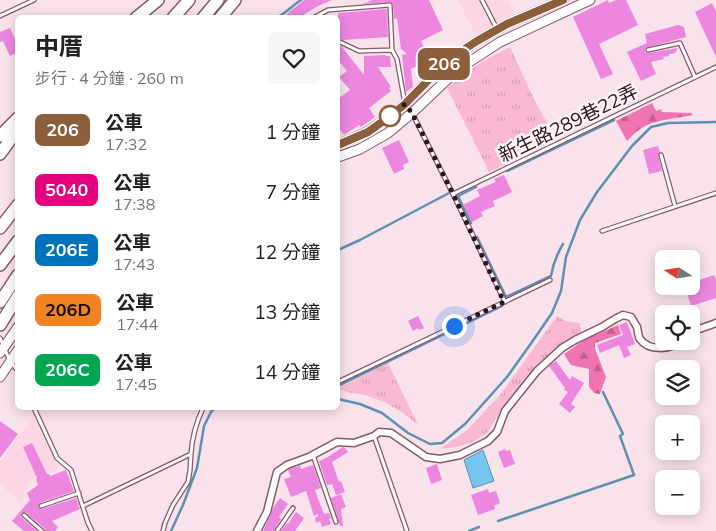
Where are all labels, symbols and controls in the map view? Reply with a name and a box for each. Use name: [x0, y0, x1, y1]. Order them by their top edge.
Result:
text: 中厝: [35, 31, 83, 61]
button: heart: [268, 32, 320, 84]
line badge: 206: [415, 48, 473, 80]
text: 206: [428, 52, 460, 75]
text: 步行 · 4 分鐘 · 260 m: [35, 68, 184, 88]
street label: 新生路289巷22弄: [494, 79, 642, 167]
unlabelled marker: [379, 105, 401, 127]
text: 公車: [105, 110, 143, 134]
text: 206: [46, 118, 79, 141]
text: 1 分鐘: [266, 120, 320, 144]
text: 17:32: [105, 134, 147, 154]
text: 公車: [113, 170, 151, 194]
text: 5040: [45, 178, 88, 201]
text: 7 分鐘: [266, 180, 320, 204]
text: 17:38: [113, 194, 155, 214]
text: 公車: [113, 230, 151, 254]
text: 206E: [45, 238, 88, 261]
text: 12 分鐘: [254, 240, 320, 264]
north arrow: [655, 250, 700, 295]
map controls: [655, 250, 700, 515]
text: 17:43: [113, 254, 155, 274]
text: 公車: [116, 290, 154, 314]
text: 206D: [45, 298, 91, 321]
text: 13 分鐘: [254, 300, 320, 324]
button: locate: [655, 305, 700, 350]
text: 17:44: [116, 314, 158, 334]
your location: [442, 314, 467, 339]
text: 公車: [115, 350, 153, 374]
text: 206C: [45, 358, 90, 381]
text: 14 分鐘: [254, 360, 320, 384]
button: layers: [655, 360, 700, 405]
text: 17:45: [115, 374, 157, 394]
button: +: [655, 415, 700, 460]
button: −: [655, 470, 700, 515]

